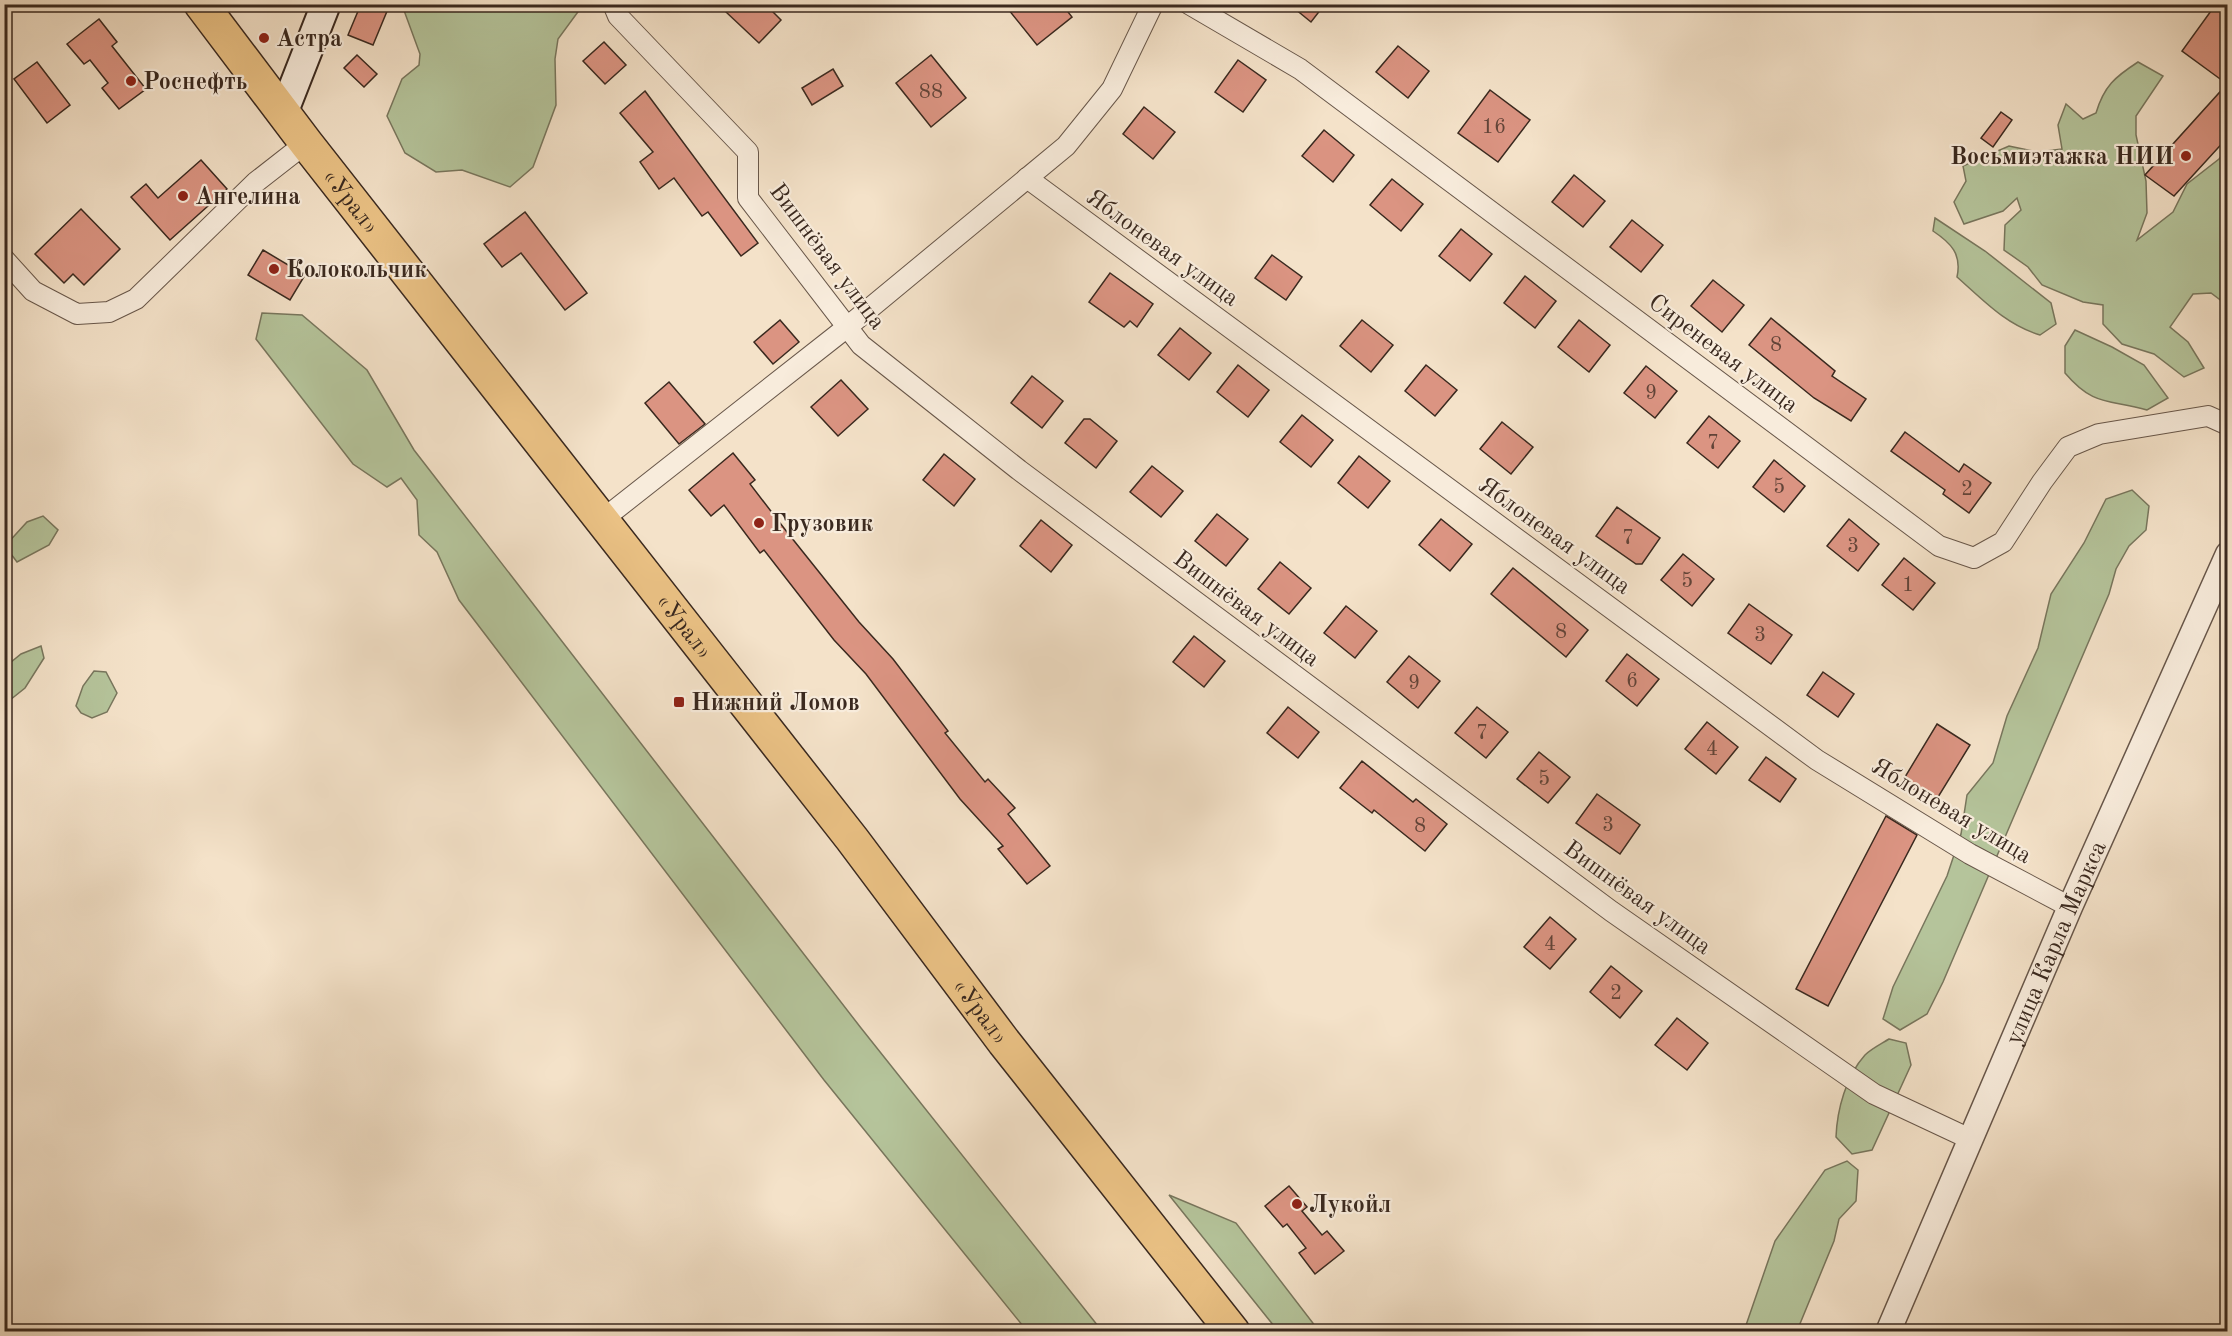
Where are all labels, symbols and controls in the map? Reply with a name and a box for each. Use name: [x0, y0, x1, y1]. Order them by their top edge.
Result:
place label: Астра: [276, 28, 342, 52]
marker: Астра: [257, 31, 271, 45]
place label: Роснефть: [143, 71, 248, 95]
marker: Роснефть: [124, 74, 138, 88]
house number: 88: [919, 82, 943, 103]
house number: 16: [1482, 117, 1506, 138]
place label: Восьмиэтажка НИИ: [1950, 146, 2174, 170]
marker: Восьмиэтажка НИИ: [2179, 149, 2193, 163]
street label: «Урал»: [317, 165, 383, 240]
street label: Вишнёвая улица: [764, 180, 889, 335]
street label: Яблоневая улица: [1081, 185, 1243, 312]
place label: Ангелина: [195, 186, 300, 210]
marker: Ангелина: [176, 189, 190, 203]
place label: Колокольчик: [286, 259, 427, 283]
marker: Колокольчик: [267, 262, 281, 276]
street label: Сиреневая улица: [1643, 291, 1802, 419]
house number: 8: [1770, 335, 1782, 356]
house number: 9: [1645, 383, 1657, 404]
house number: 7: [1707, 433, 1719, 454]
street label: Яблоневая улица: [1473, 473, 1635, 600]
house number: 5: [1773, 477, 1785, 498]
house number: 2: [1961, 479, 1973, 500]
place label: Грузовик: [771, 513, 873, 537]
marker: Грузовик: [752, 516, 766, 530]
house number: 7: [1622, 528, 1634, 549]
house number: 3: [1847, 536, 1859, 557]
street label: Вишнёвая улица: [1168, 547, 1323, 672]
house number: 5: [1681, 571, 1693, 592]
house number: 1: [1902, 575, 1914, 596]
street label: «Урал»: [650, 590, 716, 664]
house number: 8: [1555, 622, 1567, 643]
house number: 3: [1754, 625, 1766, 646]
house number: 6: [1626, 671, 1638, 692]
house number: 9: [1408, 673, 1420, 694]
place label: Нижний Ломов: [691, 692, 860, 716]
marker: Нижний Ломов: [672, 695, 686, 709]
house number: 7: [1476, 723, 1488, 744]
house number: 4: [1706, 739, 1718, 760]
street label: Яблоневая улица: [1867, 755, 2035, 869]
house number: 5: [1538, 769, 1550, 790]
house number: 3: [1602, 815, 1614, 836]
house number: 8: [1414, 816, 1426, 837]
street label: Вишнёвая улица: [1559, 837, 1715, 960]
street label: улица Карла Маркса: [2003, 838, 2112, 1049]
house number: 4: [1544, 934, 1556, 955]
street label: «Урал»: [947, 975, 1012, 1050]
house number: 2: [1610, 983, 1622, 1004]
place label: Лукойл: [1309, 1194, 1391, 1218]
marker: Лукойл: [1290, 1197, 1304, 1211]

